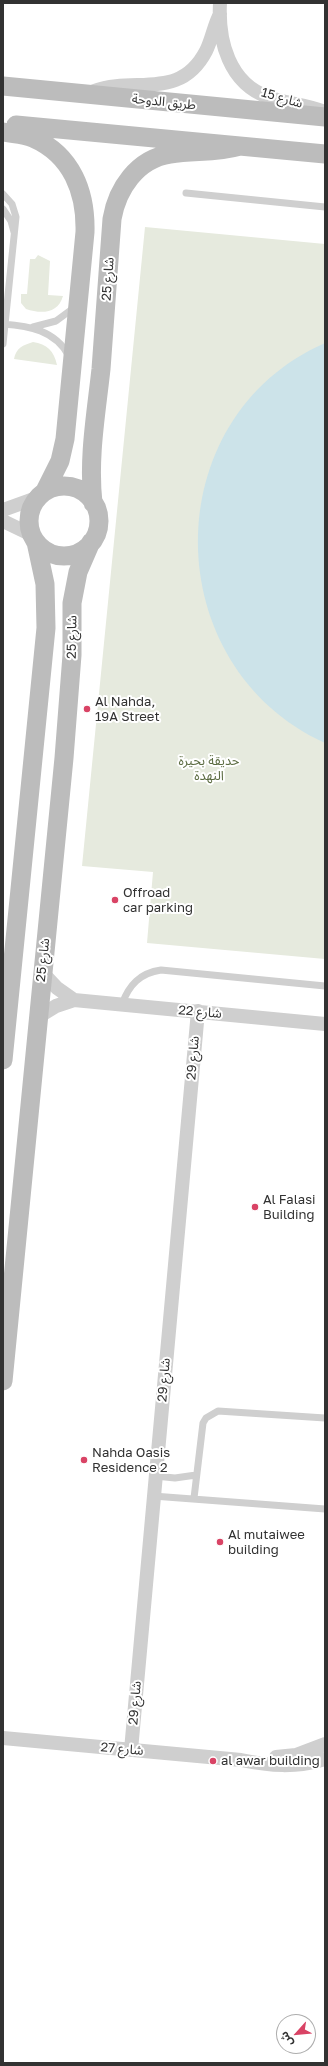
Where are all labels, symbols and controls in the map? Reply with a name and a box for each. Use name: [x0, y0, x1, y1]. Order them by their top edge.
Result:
street label: شارع 15: [259, 85, 305, 111]
street label: طريق الدوحة: [131, 91, 197, 113]
street label: شارع 25: [99, 257, 117, 301]
street label: شارع 25: [64, 615, 80, 659]
place label: Al Nahda, 19A Street: [95, 694, 160, 725]
marker: Al Nahda, 19A Street: [82, 704, 92, 714]
park label: حديقة بحيرة النهدة: [179, 753, 239, 784]
place label: Offroad car parking: [123, 885, 193, 916]
marker: Offroad car parking: [110, 895, 120, 905]
street label: شارع 25: [33, 937, 53, 983]
street label: شارع 22: [178, 1002, 222, 1022]
street label: شارع 29: [183, 1035, 203, 1081]
place label: Al Falasi Building: [263, 1192, 316, 1223]
marker: Al Falasi Building: [250, 1202, 260, 1212]
street label: شارع 29: [154, 1357, 174, 1403]
place label: Nahda Oasis Residence 2: [92, 1445, 170, 1476]
marker: Nahda Oasis Residence 2: [79, 1455, 89, 1465]
place label: Al mutaiwee building: [228, 1527, 305, 1558]
marker: Al mutaiwee building: [215, 1537, 225, 1547]
street label: شارع 29: [125, 1680, 145, 1726]
street label: شارع 27: [100, 1739, 144, 1759]
place label: al awar building: [221, 1753, 320, 1769]
marker: al awar building: [208, 1756, 218, 1766]
north arrow: [276, 2014, 316, 2054]
text: ش: [277, 2030, 295, 2049]

